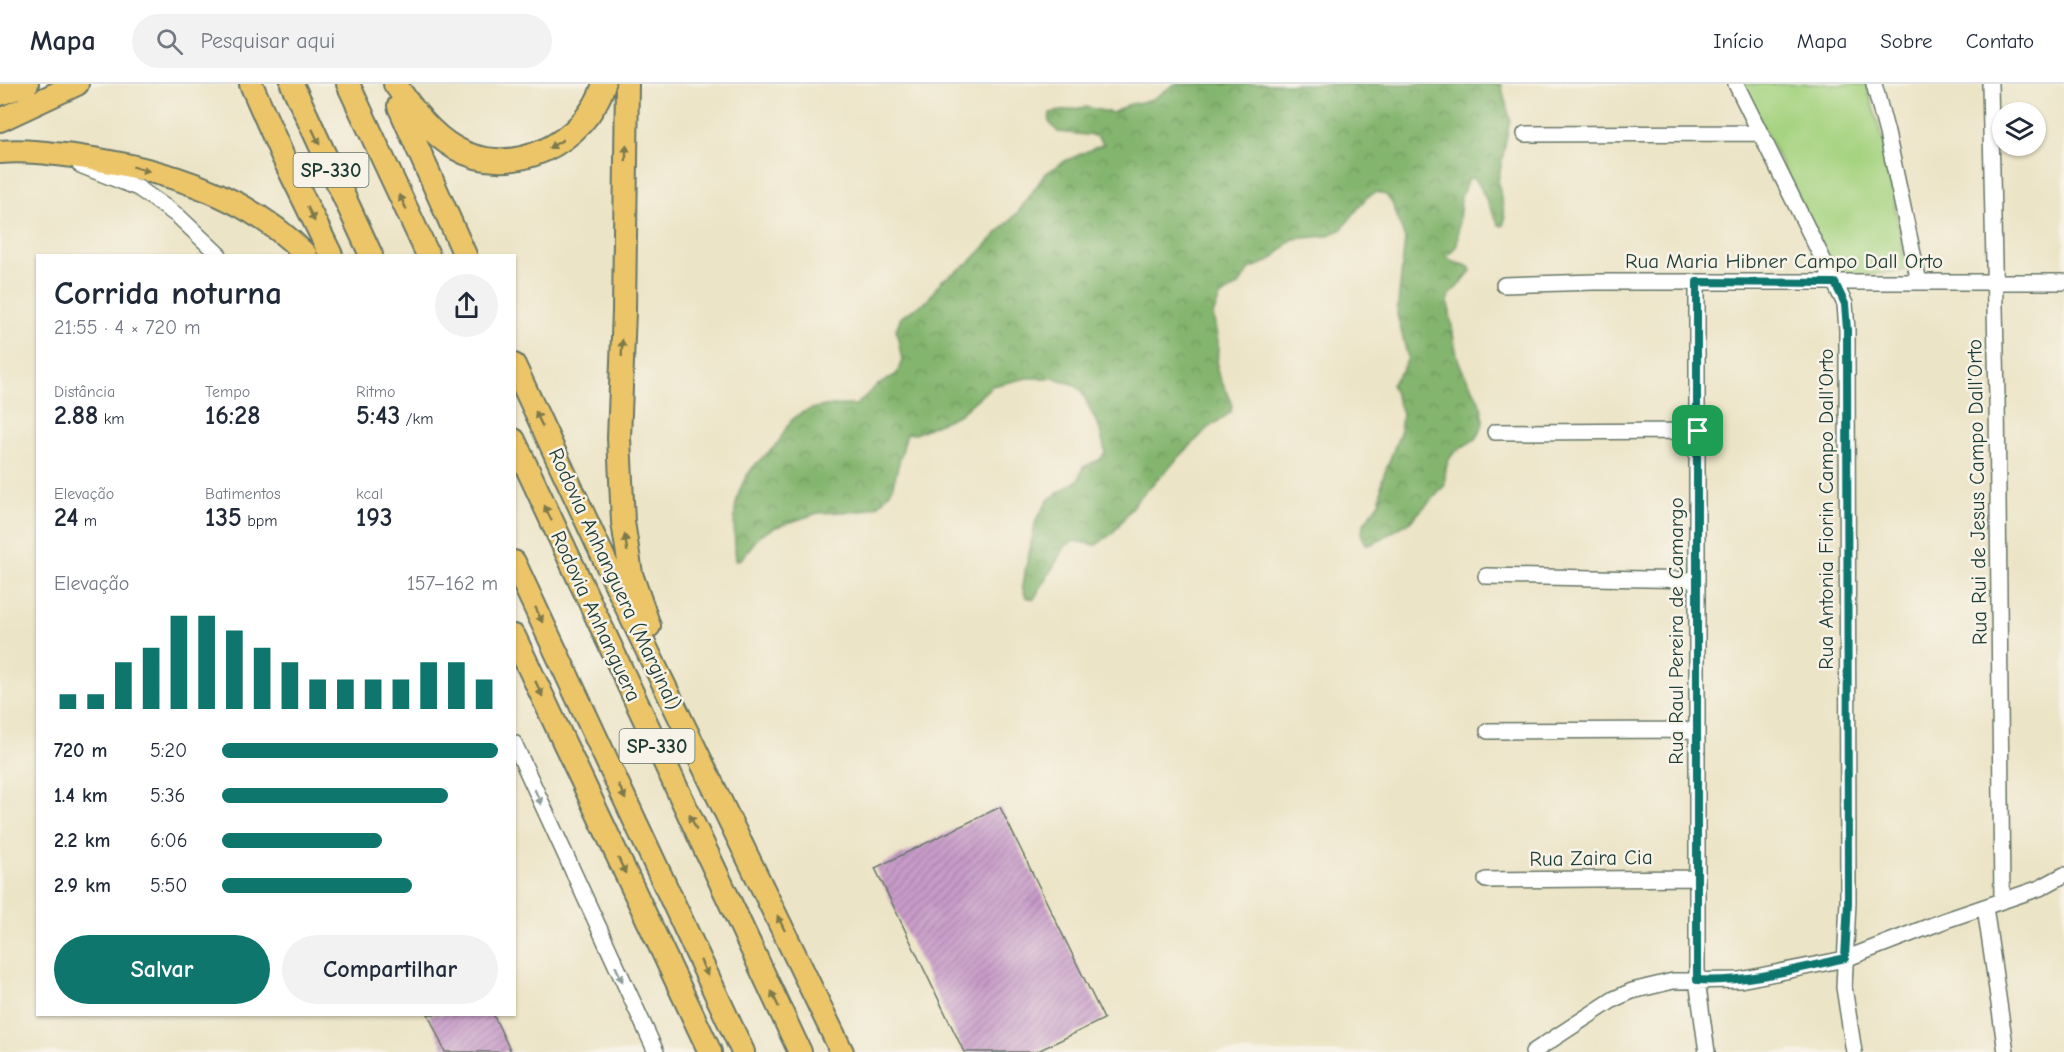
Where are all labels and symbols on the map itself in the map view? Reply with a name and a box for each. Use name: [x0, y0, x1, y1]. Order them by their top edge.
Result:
one-way arrow: [312, 129, 321, 146]
one-way arrow: [548, 139, 564, 150]
one-way arrow: [621, 144, 631, 163]
road number: SP-330: [294, 153, 368, 187]
one-way arrow: [132, 164, 150, 174]
one-way arrow: [399, 193, 408, 210]
one-way arrow: [306, 205, 315, 222]
street label: Rua Maria Hibner Campo Dall Orto: [1625, 249, 1943, 273]
one-way arrow: [618, 339, 627, 358]
street label: Rua Rui de Jesus Campo Dall'Orto: [1962, 339, 1992, 645]
street label: Rua Antonia Fiorin Campo Dall'Orto: [1814, 348, 1838, 670]
pin: [1672, 405, 1723, 456]
one-way arrow: [535, 411, 544, 428]
street label: Rodovia Anhanguera (Marginal): [543, 444, 687, 714]
street label: Rua Raul Pereira de Camargo: [1664, 497, 1688, 765]
one-way arrow: [544, 504, 553, 521]
street label: Rodovia Anhanguera: [545, 527, 647, 705]
one-way arrow: [621, 533, 630, 552]
one-way arrow: [535, 606, 545, 624]
one-way arrow: [535, 681, 544, 698]
road number: SP-330: [620, 729, 694, 763]
one-way arrow: [617, 783, 626, 800]
one-way arrow: [534, 788, 543, 805]
one-way arrow: [688, 814, 697, 831]
street label: Rua Zaira Cia: [1529, 845, 1653, 871]
one-way arrow: [617, 857, 626, 874]
one-way arrow: [776, 915, 785, 932]
one-way arrow: [699, 960, 709, 978]
one-way arrow: [615, 966, 624, 983]
one-way arrow: [771, 991, 780, 1008]

